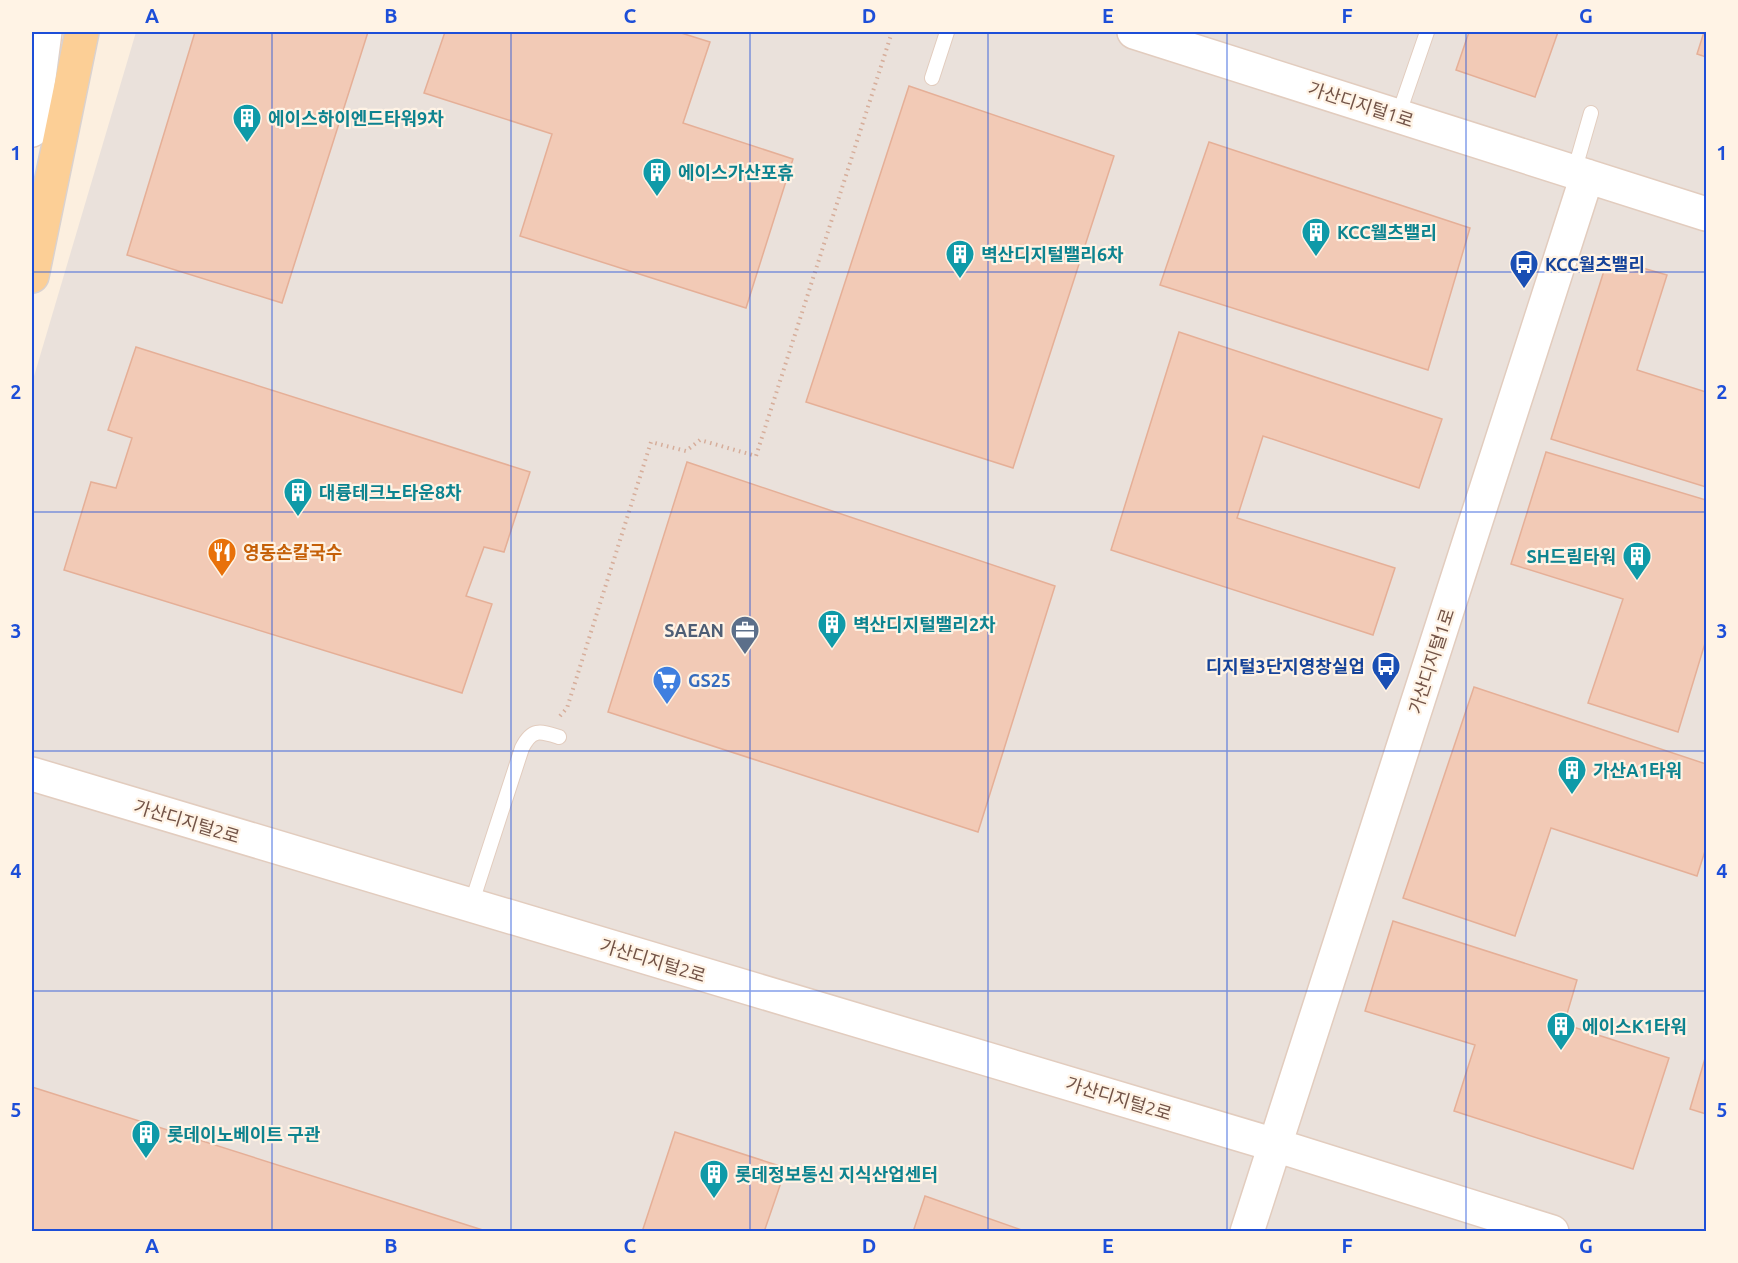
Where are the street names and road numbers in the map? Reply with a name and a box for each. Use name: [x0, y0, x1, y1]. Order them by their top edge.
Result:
street label: 가산디지털1로: [1306, 78, 1416, 130]
street label: 가산디지털1로: [1405, 606, 1457, 716]
street label: 가산디지털2로: [132, 795, 242, 847]
street label: 가산디지털2로: [598, 934, 708, 986]
street label: 가산디지털2로: [1064, 1072, 1174, 1124]

